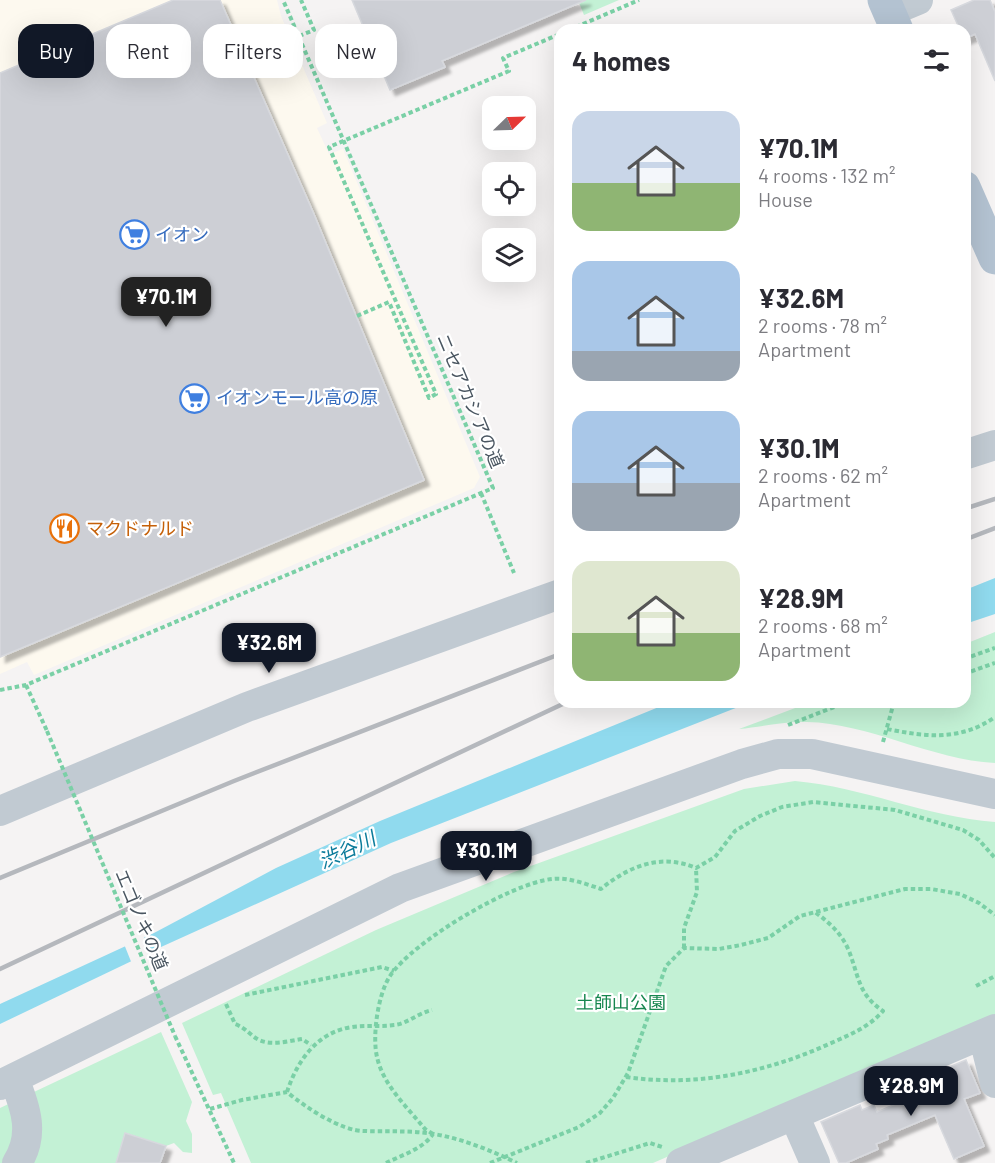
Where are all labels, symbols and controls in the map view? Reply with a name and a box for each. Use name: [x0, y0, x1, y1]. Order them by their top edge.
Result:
chip: Buy: [18, 24, 94, 78]
chip: Rent: [106, 24, 191, 78]
chip: Filters: [203, 24, 303, 78]
chip: New: [315, 24, 397, 78]
icon: filters: [920, 44, 953, 77]
text: 4 homes: [572, 45, 670, 76]
north arrow: [482, 96, 536, 150]
map controls: [482, 96, 536, 282]
text: ¥70.1M: [758, 132, 838, 163]
icon: home: [620, 135, 692, 207]
button: locate: [482, 162, 536, 216]
text: 4 rooms · 132 m²: [758, 163, 895, 187]
text: House: [758, 187, 813, 211]
supermarket icon: イオン: [118, 219, 150, 251]
place label: イオン: [155, 223, 209, 245]
button: layers: [482, 228, 536, 282]
pin: ¥70.1M: [117, 277, 215, 328]
text: ¥32.6M: [758, 282, 844, 313]
text: ¥70.1M: [135, 284, 197, 308]
icon: home: [620, 285, 692, 357]
text: 2 rooms · 78 m²: [758, 313, 887, 337]
street label: ニセアカシアの道: [433, 330, 509, 471]
text: Apartment: [758, 337, 851, 361]
supermarket icon: イオンモール高の原: [179, 382, 211, 414]
place label: イオンモール高の原: [216, 386, 378, 408]
text: ¥30.1M: [758, 432, 840, 463]
icon: home: [620, 435, 692, 507]
text: 2 rooms · 62 m²: [758, 463, 888, 487]
text: Apartment: [758, 487, 851, 511]
restaurant icon: マクドナルド: [49, 513, 81, 545]
place label: マクドナルド: [86, 517, 194, 539]
text: ¥28.9M: [758, 582, 844, 613]
icon: home: [620, 585, 692, 657]
text: 2 rooms · 68 m²: [758, 613, 888, 637]
pin: ¥32.6M: [220, 623, 318, 674]
text: ¥32.6M: [236, 630, 302, 654]
text: Apartment: [758, 637, 851, 661]
water label: 渋谷川: [314, 825, 381, 873]
pin: ¥30.1M: [437, 831, 535, 882]
text: ¥30.1M: [455, 838, 517, 862]
street label: エゴノキの道: [111, 866, 173, 974]
park label: 土師山公園: [576, 991, 666, 1013]
pin: ¥28.9M: [862, 1066, 960, 1117]
text: ¥28.9M: [878, 1073, 944, 1097]

